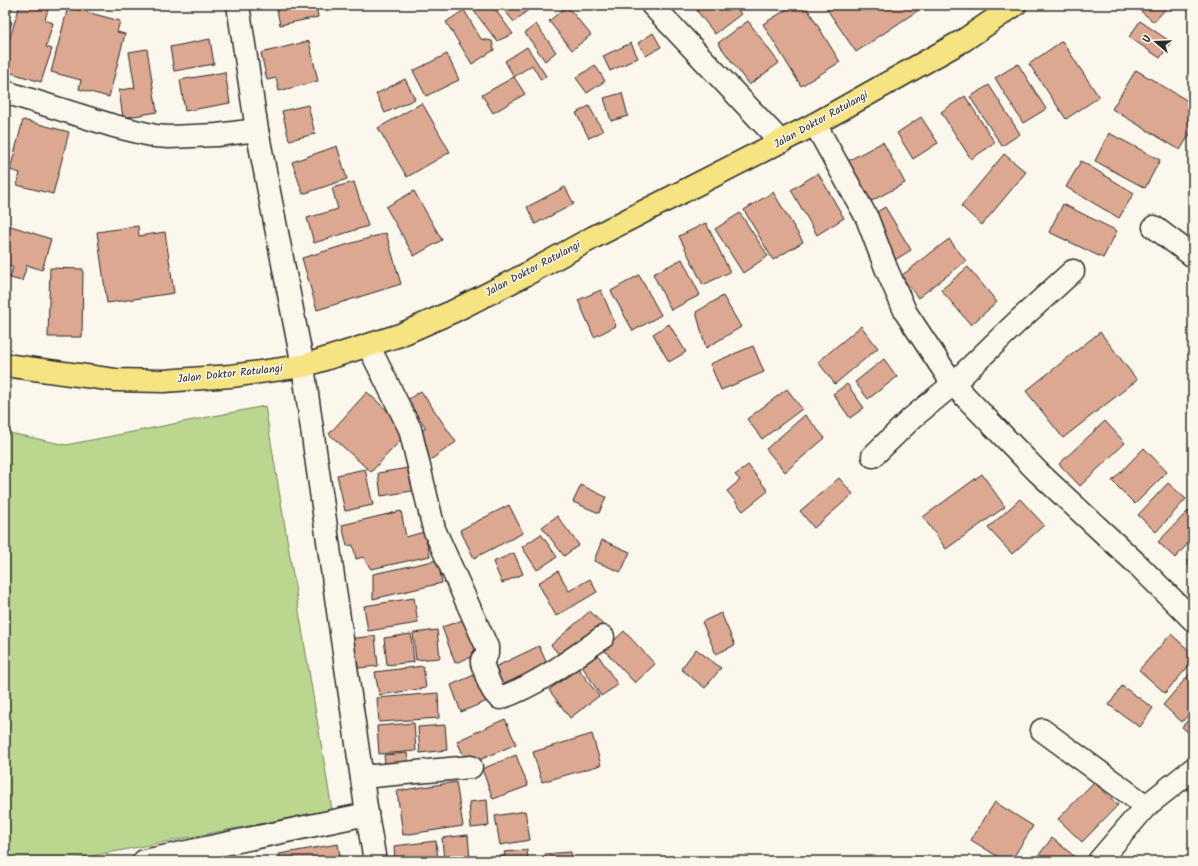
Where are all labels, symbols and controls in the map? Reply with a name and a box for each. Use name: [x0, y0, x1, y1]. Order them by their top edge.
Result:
north arrow: [1136, 22, 1176, 62]
text: U: [1138, 33, 1157, 45]
street label: Jalan Doktor Ratulangi: [770, 86, 872, 153]
street label: Jalan Doktor Ratulangi: [482, 236, 584, 302]
street label: Jalan Doktor Ratulangi: [177, 359, 284, 388]

